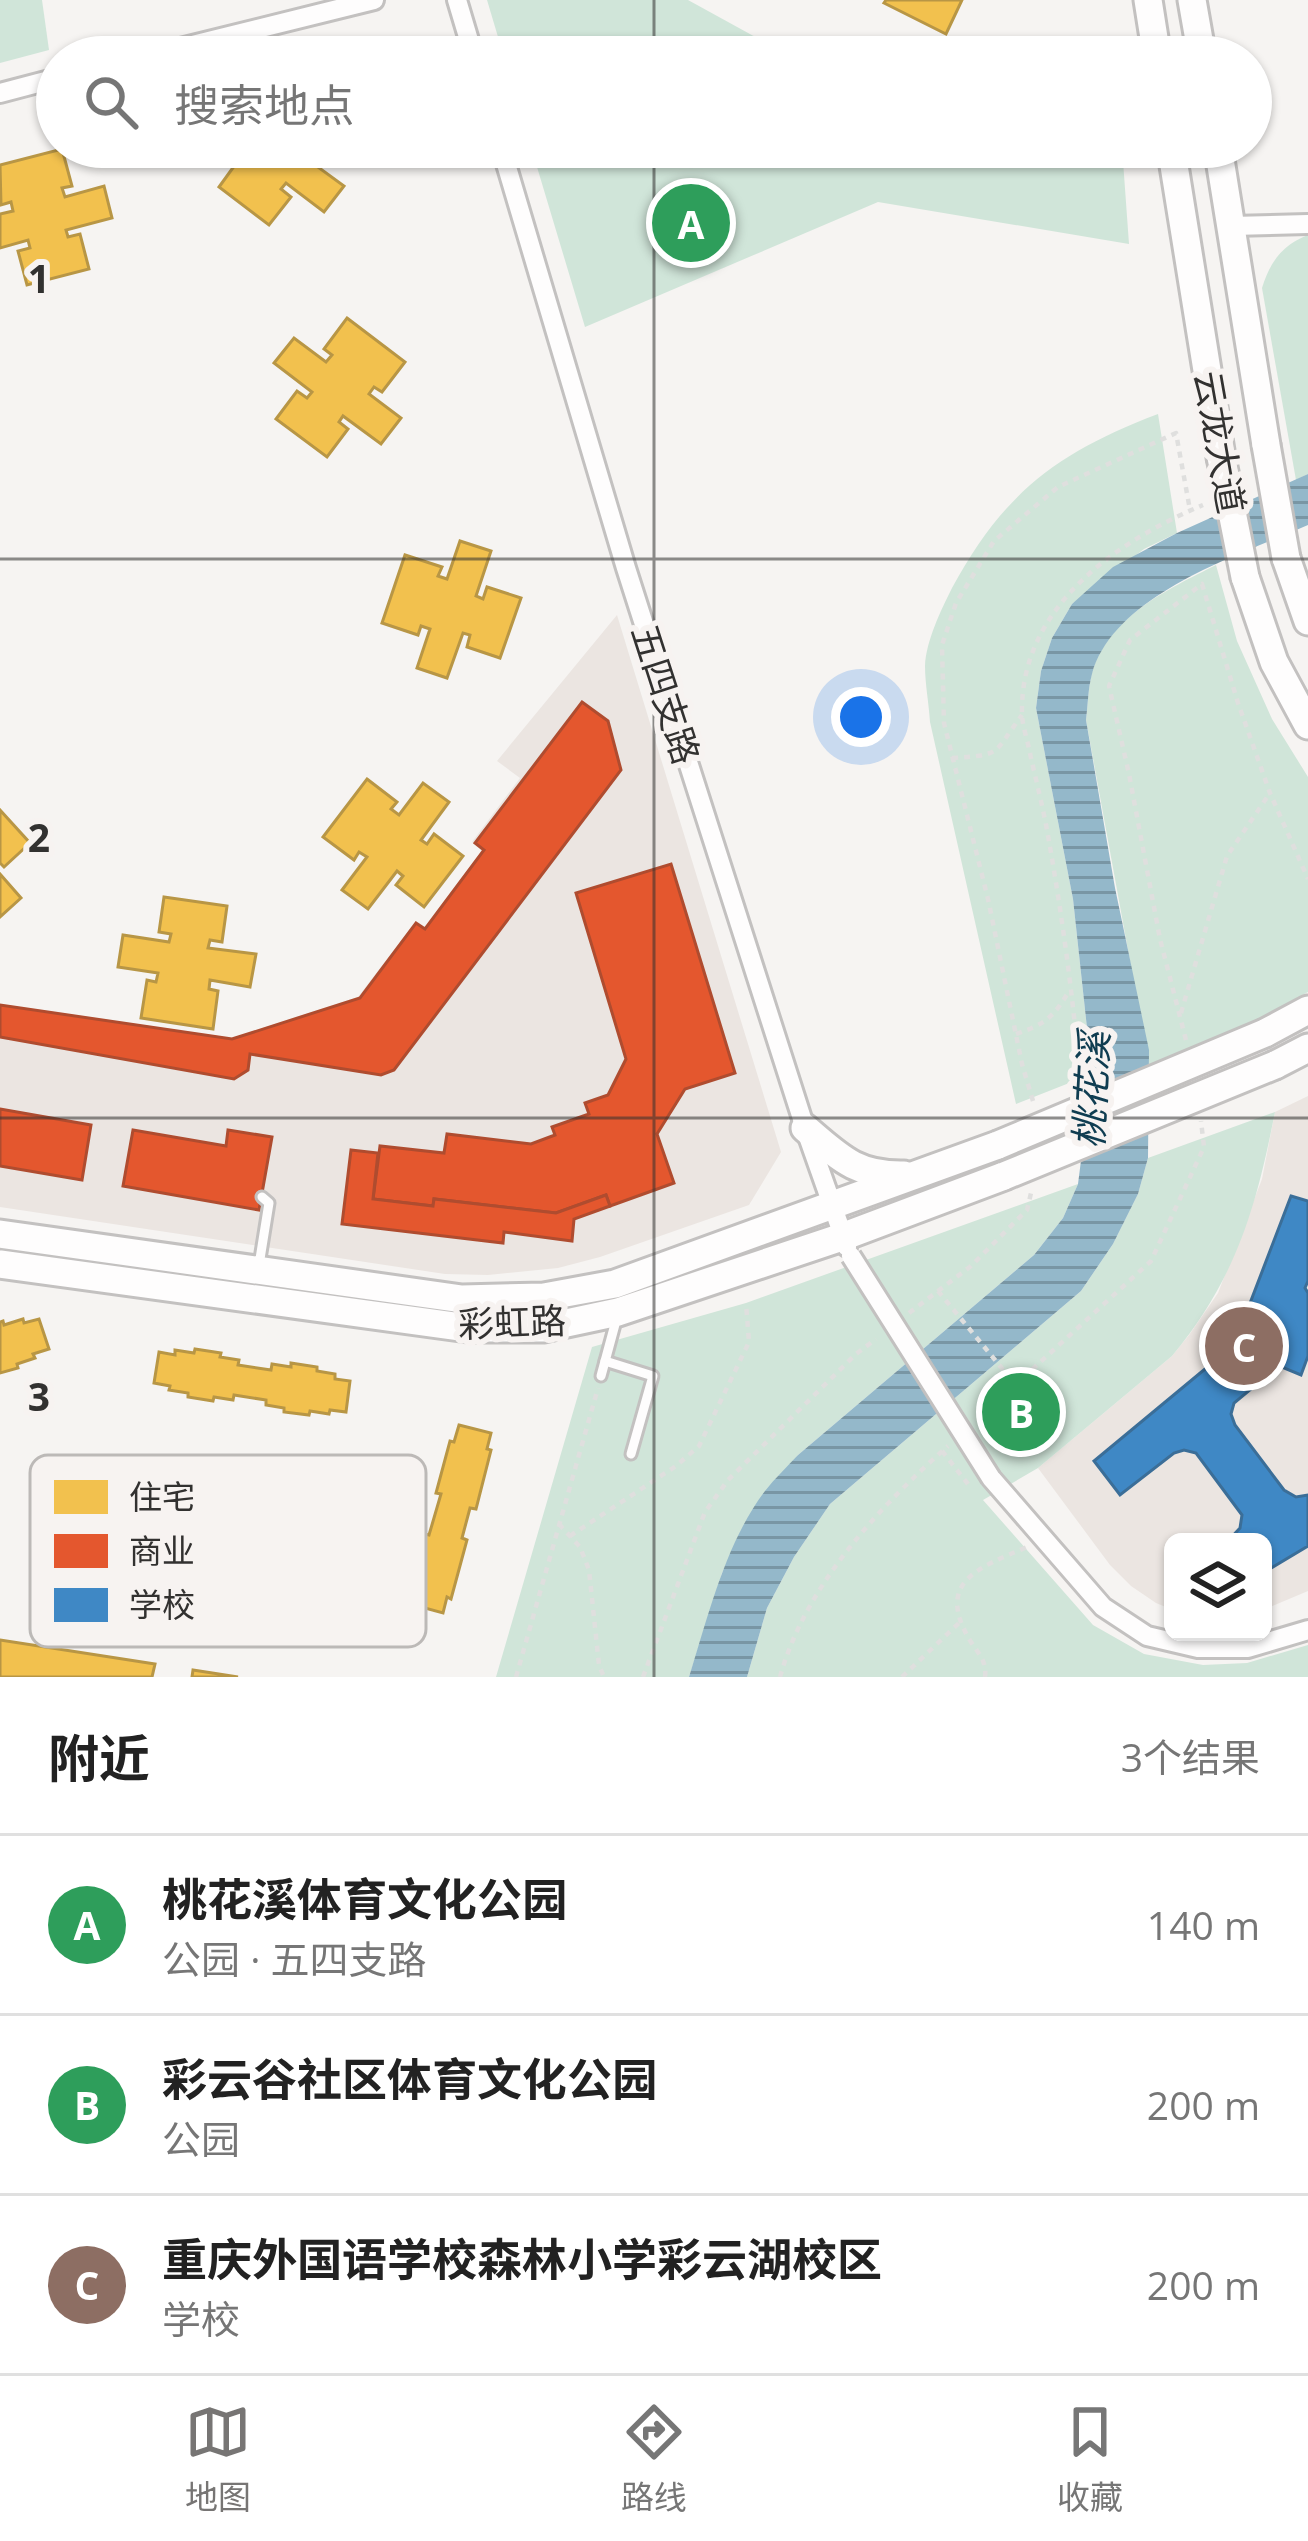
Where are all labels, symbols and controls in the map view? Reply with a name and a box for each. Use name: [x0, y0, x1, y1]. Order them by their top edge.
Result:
search box: [36, 36, 1272, 168]
icon: search: [78, 69, 144, 135]
text: 搜索地点: [174, 74, 354, 135]
pin: A: [652, 178, 730, 268]
text: 1: [28, 251, 50, 304]
street label: 云龙大道: [1183, 367, 1257, 517]
street label: 五四支路: [620, 618, 712, 770]
your location: [831, 687, 891, 747]
text: 2: [28, 810, 50, 863]
water label: 桃花溪: [1060, 1026, 1120, 1150]
street label: 彩虹路: [457, 1296, 567, 1348]
pin: C: [1205, 1301, 1283, 1391]
pin: B: [982, 1367, 1060, 1457]
text: 3: [28, 1369, 50, 1422]
legend: [30, 1455, 426, 1647]
text: 住宅: [129, 1474, 195, 1519]
text: 商业: [129, 1528, 195, 1573]
map controls: [1164, 1533, 1272, 1641]
button: layers: [1164, 1533, 1272, 1641]
text: 学校: [129, 1582, 195, 1627]
text: 附近: [48, 1722, 150, 1792]
text: 3个结果: [1121, 1730, 1260, 1783]
text: 桃花溪体育文化公园: [162, 1868, 567, 1929]
text: A: [74, 1898, 100, 1951]
text: 140 m: [1147, 1898, 1260, 1951]
text: 公园 · 五四支路: [162, 1932, 427, 1985]
text: 彩云谷社区体育文化公园: [162, 2048, 657, 2109]
text: B: [74, 2078, 100, 2131]
text: 200 m: [1147, 2078, 1260, 2131]
text: 公园: [162, 2112, 240, 2165]
text: 重庆外国语学校森林小学彩云湖校区: [162, 2228, 882, 2289]
text: C: [75, 2258, 99, 2311]
text: 200 m: [1147, 2258, 1260, 2311]
text: 学校: [162, 2292, 240, 2345]
tab: 地图: [185, 2399, 251, 2519]
tab: 路线: [621, 2399, 687, 2519]
tab: 收藏: [1057, 2399, 1123, 2519]

